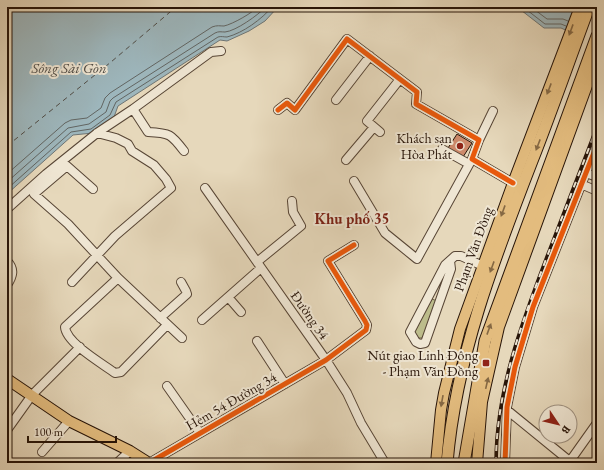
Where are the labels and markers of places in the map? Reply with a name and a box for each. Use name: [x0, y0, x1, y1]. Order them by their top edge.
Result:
place label: Khách sạn Hòa Phát: [396, 129, 453, 163]
marker: Khách sạn Hòa Phát: [455, 141, 465, 151]
place label: Nút giao Linh Đông - Phạm Văn Đồng: [368, 346, 479, 380]
marker: Nút giao Linh Đông - Phạm Văn Đồng: [481, 358, 491, 368]

